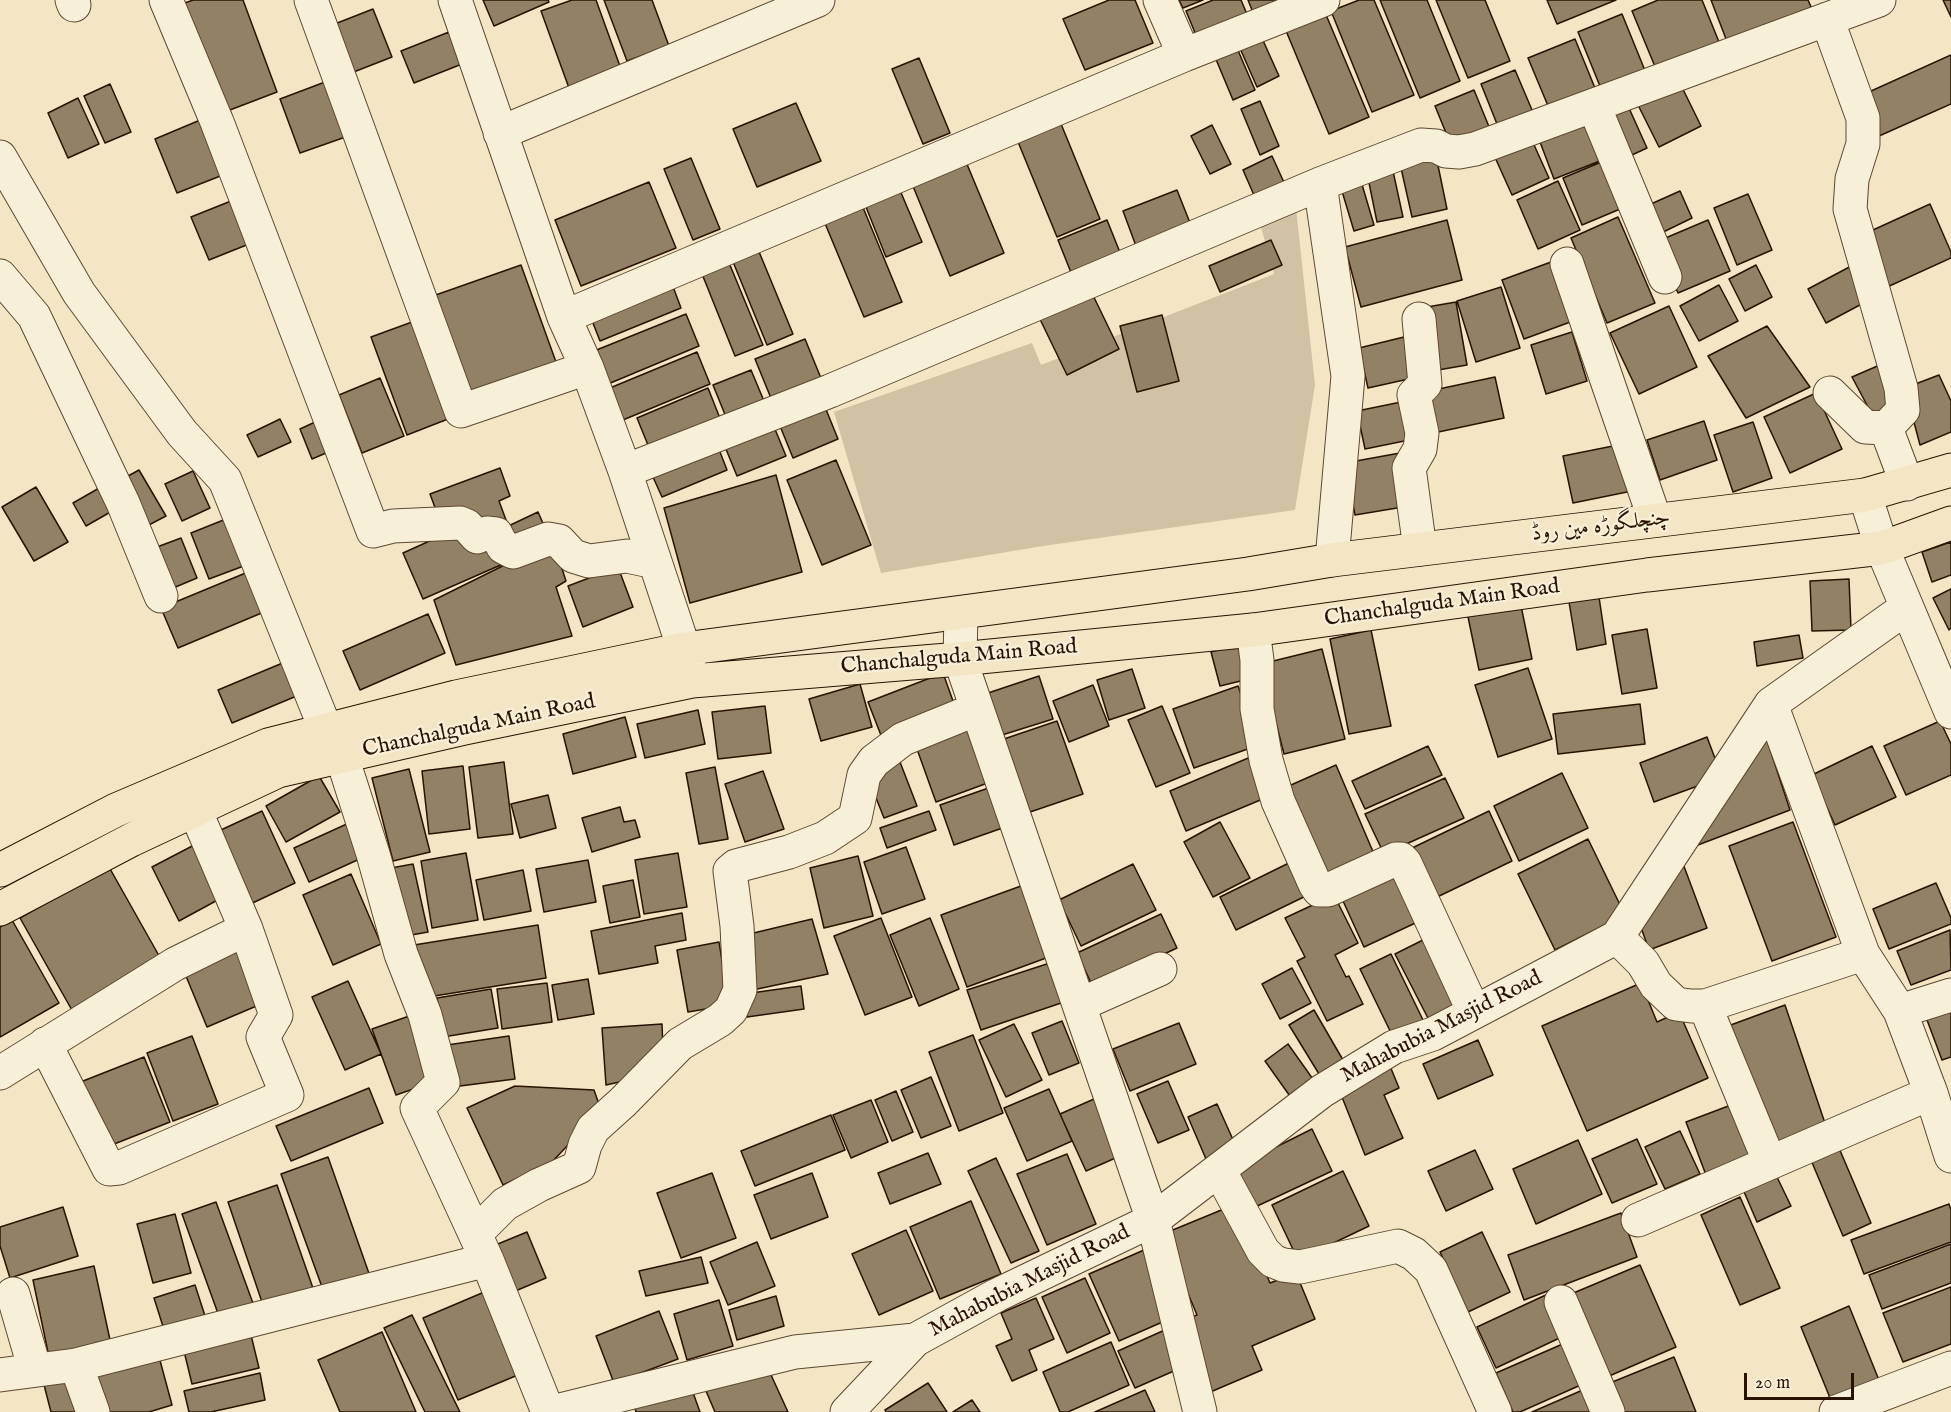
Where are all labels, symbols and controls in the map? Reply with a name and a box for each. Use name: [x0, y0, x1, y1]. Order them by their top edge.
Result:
street label: چنچلگوڑہ مین روڈ: [1530, 505, 1672, 549]
street label: Chanchalguda Main Road: [1323, 574, 1561, 634]
street label: Chanchalguda Main Road: [840, 635, 1078, 681]
street label: Chanchalguda Main Road: [360, 689, 598, 765]
street label: Mahabubia Masjid Road: [1337, 966, 1547, 1090]
street label: Mahabubia Masjid Road: [925, 1220, 1135, 1344]
scale bar: [1747, 1361, 1856, 1399]
text: 20 m: [1755, 1372, 1790, 1395]

